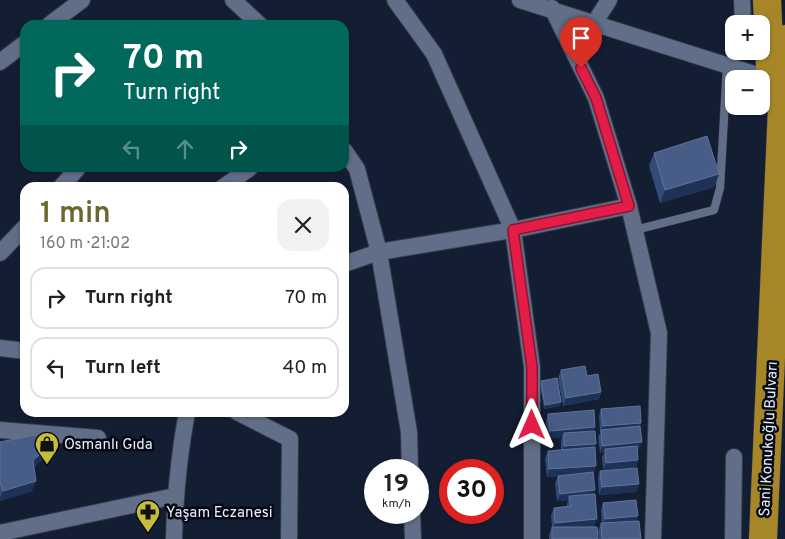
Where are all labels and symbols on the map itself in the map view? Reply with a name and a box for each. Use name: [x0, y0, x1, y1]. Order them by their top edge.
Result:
pin: [560, 17, 602, 68]
street label: Sani Konukoğlu Bulvarı: [756, 361, 783, 517]
position arrow: [505, 398, 557, 450]
shop icon: Osmanlı Gıda: [34, 431, 60, 465]
place label: Osmanlı Gıda: [64, 436, 153, 455]
speed limit sign: 30: [439, 459, 504, 524]
pharmacy icon: Yaşam Eczanesi: [135, 499, 161, 533]
place label: Yaşam Eczanesi: [166, 504, 273, 523]

